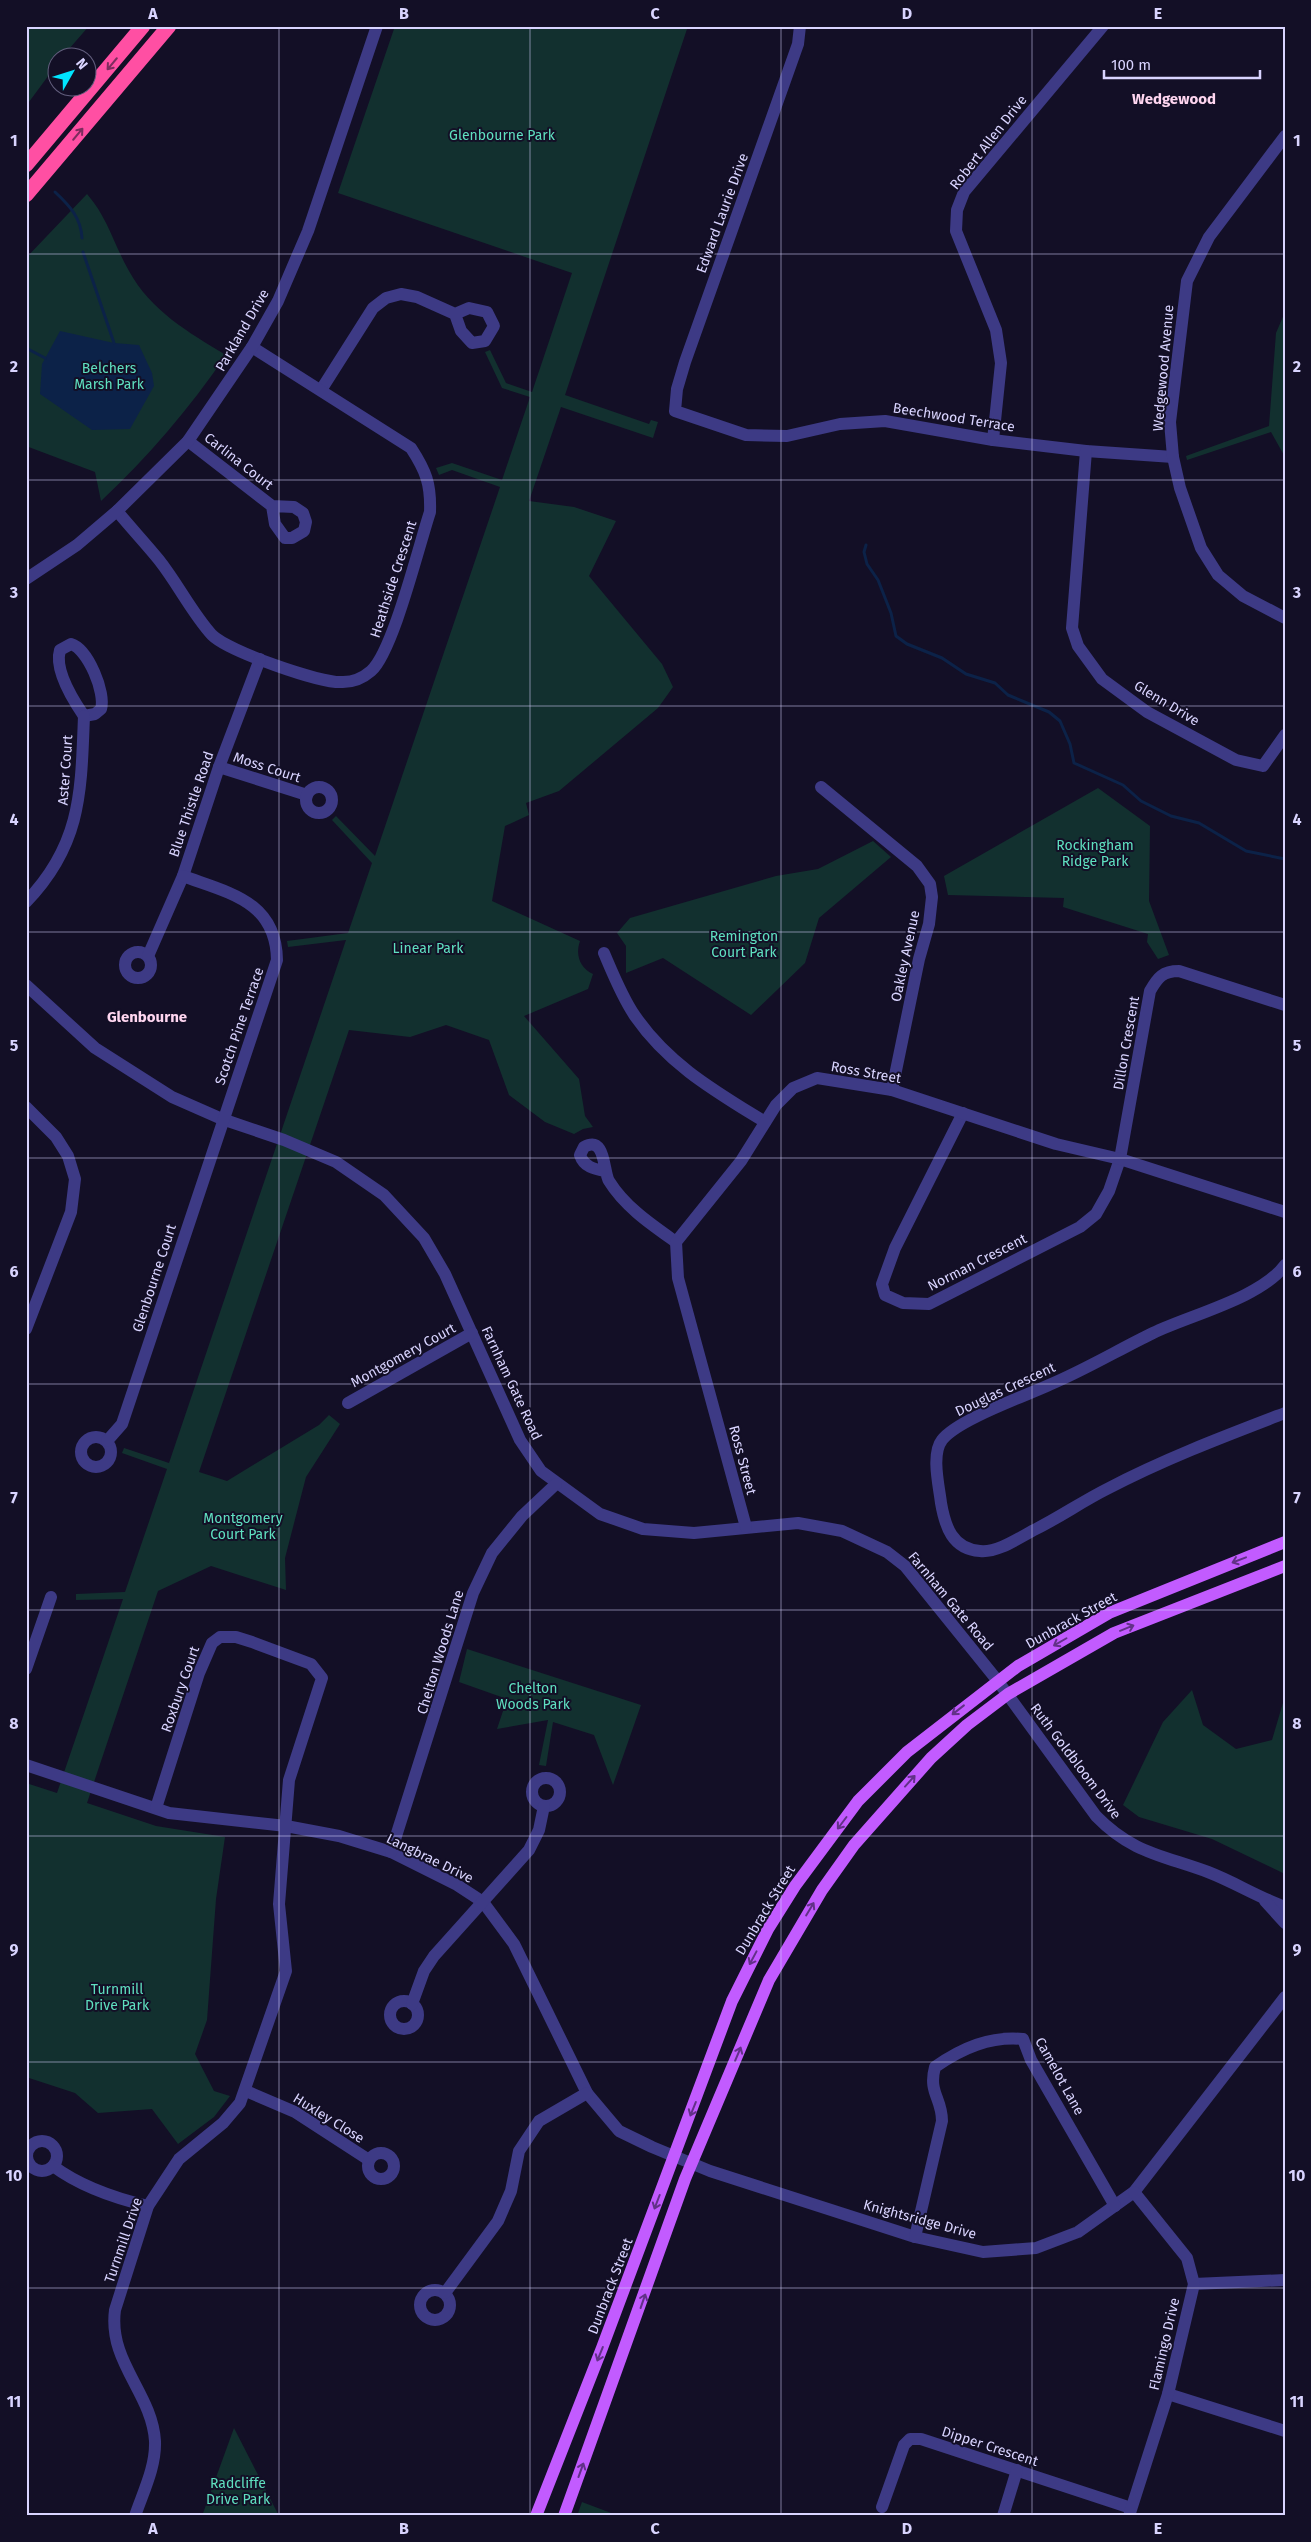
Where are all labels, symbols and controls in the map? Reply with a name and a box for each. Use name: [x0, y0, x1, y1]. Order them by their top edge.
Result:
text: A: [147, 4, 158, 23]
text: B: [399, 4, 409, 23]
text: C: [650, 4, 660, 23]
text: D: [902, 4, 912, 23]
text: E: [1154, 4, 1162, 23]
north arrow: [48, 48, 98, 98]
scale bar: [1104, 48, 1260, 80]
text: N: [72, 55, 91, 73]
text: 100 m: [1111, 56, 1151, 74]
one-way arrow: [106, 57, 117, 70]
district label: Wedgewood: [1132, 90, 1216, 108]
street label: Robert Allen Drive: [946, 92, 1031, 193]
one-way arrow: [72, 127, 84, 140]
park label: Glenbourne Park: [449, 127, 556, 144]
text: 1: [10, 131, 18, 150]
text: 1: [1293, 131, 1301, 150]
street label: Edward Laurie Drive: [693, 151, 752, 275]
street label: Parkland Drive: [212, 286, 273, 374]
street label: Wedgewood Avenue: [1149, 304, 1178, 432]
text: 2: [10, 357, 18, 376]
text: 2: [1293, 357, 1301, 376]
park label: Belchers Marsh Park: [74, 360, 145, 393]
street label: Beechwood Terrace: [892, 399, 1016, 436]
street label: Carlina Court: [201, 429, 277, 494]
street label: Heathside Crescent: [367, 518, 421, 640]
text: 3: [9, 583, 18, 602]
text: 3: [1292, 583, 1301, 602]
street label: Glenn Drive: [1131, 677, 1203, 730]
street label: Aster Court: [55, 733, 77, 806]
street label: Blue Thistle Road: [165, 749, 218, 859]
street label: Moss Court: [231, 749, 304, 787]
text: 4: [9, 810, 19, 829]
text: 4: [1292, 810, 1302, 829]
park label: Rockingham Ridge Park: [1056, 837, 1134, 870]
street label: Oakley Avenue: [888, 909, 923, 1003]
park label: Remington Court Park: [710, 928, 778, 961]
park label: Linear Park: [393, 940, 464, 957]
street label: Scotch Pine Terrace: [211, 965, 268, 1087]
street label: Dillon Crescent: [1110, 994, 1143, 1091]
district label: Glenbourne: [107, 1008, 187, 1026]
text: 5: [10, 1036, 19, 1055]
text: 5: [1293, 1036, 1302, 1055]
street label: Ross Street: [829, 1058, 903, 1087]
street label: Glenbourne Court: [129, 1221, 180, 1334]
street label: Norman Crescent: [925, 1230, 1030, 1295]
text: 6: [9, 1262, 19, 1281]
text: 6: [1292, 1262, 1302, 1281]
street label: Montgomery Court: [348, 1319, 459, 1391]
street label: Farnham Gate Road: [478, 1324, 545, 1443]
street label: Douglas Crescent: [952, 1358, 1059, 1420]
street label: Ross Street: [725, 1424, 760, 1498]
text: 7: [10, 1488, 18, 1507]
text: 7: [1293, 1488, 1301, 1507]
park label: Montgomery Court Park: [203, 1510, 283, 1543]
street label: Farnham Gate Road: [904, 1548, 997, 1654]
one-way arrow: [1232, 1556, 1248, 1565]
street label: Chelton Woods Lane: [413, 1588, 468, 1716]
street label: Dunbrack Street: [1023, 1588, 1121, 1653]
one-way arrow: [1118, 1623, 1134, 1632]
one-way arrow: [1053, 1637, 1067, 1647]
street label: Roxbury Court: [158, 1643, 203, 1734]
park label: Chelton Woods Park: [496, 1680, 571, 1713]
street label: Ruth Goldbloom Drive: [1027, 1700, 1125, 1822]
one-way arrow: [952, 1705, 965, 1716]
text: 8: [9, 1714, 19, 1733]
text: 8: [1292, 1714, 1302, 1733]
one-way arrow: [904, 1774, 915, 1787]
one-way arrow: [837, 1816, 847, 1830]
street label: Langbrae Drive: [383, 1830, 476, 1887]
street label: Dunbrack Street: [732, 1861, 799, 1958]
one-way arrow: [806, 1903, 816, 1917]
text: 9: [10, 1940, 19, 1959]
text: 9: [1293, 1940, 1302, 1959]
one-way arrow: [748, 1951, 758, 1966]
park label: Turnmill Drive Park: [85, 1981, 150, 2014]
street label: Camelot Lane: [1031, 2034, 1088, 2118]
one-way arrow: [733, 2047, 743, 2062]
street label: Huxley Close: [290, 2090, 367, 2147]
one-way arrow: [688, 2101, 697, 2116]
text: 10: [6, 2166, 22, 2185]
text: 10: [1289, 2166, 1305, 2185]
one-way arrow: [652, 2194, 661, 2209]
street label: Turnmill Drive: [101, 2195, 146, 2285]
street label: Knightsridge Drive: [861, 2196, 978, 2243]
street label: Dunbrack Street: [584, 2235, 637, 2337]
one-way arrow: [639, 2294, 648, 2309]
street label: Flamingo Drive: [1146, 2296, 1183, 2392]
one-way arrow: [595, 2346, 604, 2361]
text: 11: [7, 2392, 21, 2411]
text: 11: [1290, 2392, 1304, 2411]
street label: Dipper Crescent: [939, 2423, 1041, 2470]
one-way arrow: [577, 2463, 586, 2478]
park label: Radcliffe Drive Park: [206, 2475, 271, 2508]
text: A: [147, 2519, 158, 2538]
text: B: [399, 2519, 409, 2538]
text: C: [650, 2519, 660, 2538]
text: D: [902, 2519, 912, 2538]
text: E: [1154, 2519, 1162, 2538]

